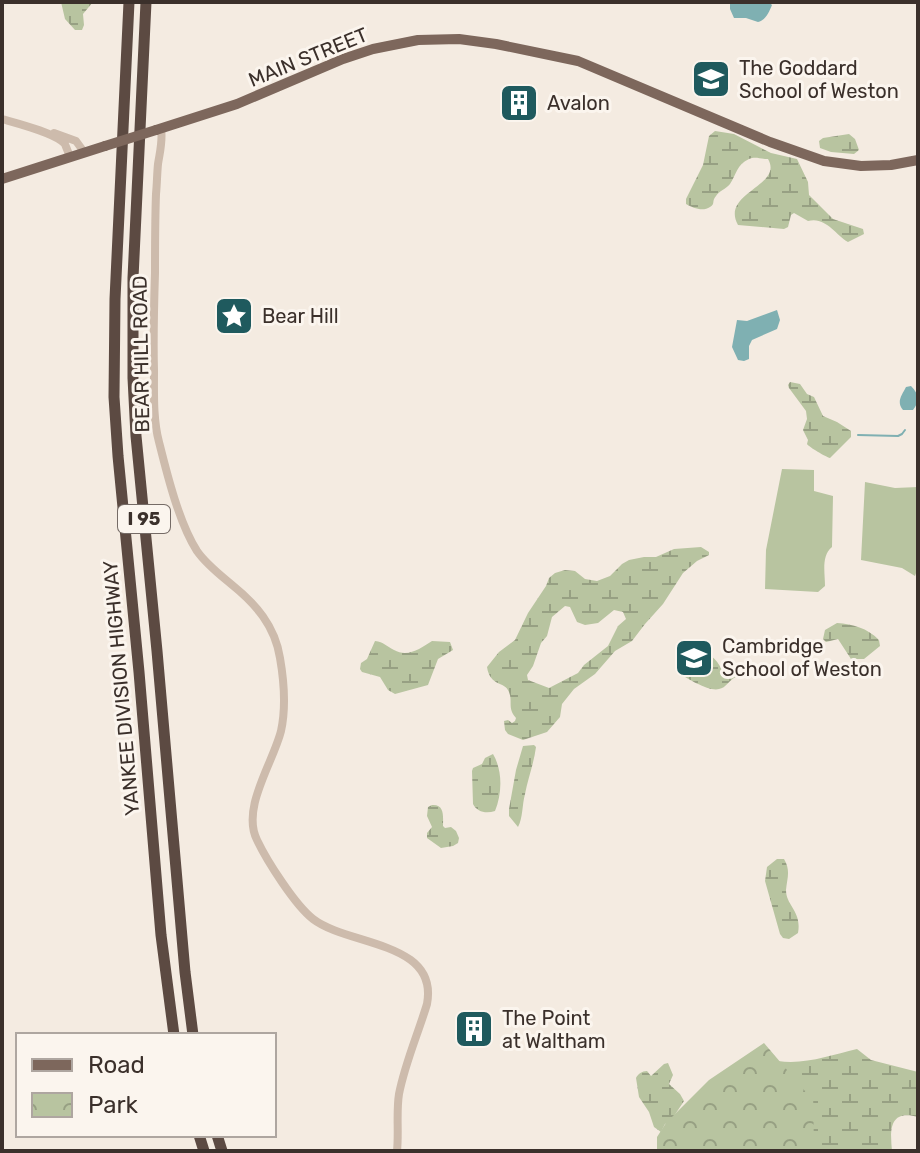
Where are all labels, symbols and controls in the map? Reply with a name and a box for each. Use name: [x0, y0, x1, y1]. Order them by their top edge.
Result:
street label: MAIN STREET: [245, 22, 371, 92]
place label: The Goddard School of Weston: [739, 56, 899, 103]
school or university icon: The Goddard School of Weston: [690, 58, 732, 100]
building icon: Avalon: [498, 82, 540, 124]
place label: Avalon: [547, 91, 610, 115]
street label: BEAR HILL ROAD: [128, 275, 154, 433]
place icon: Bear Hill: [213, 295, 255, 337]
place label: Bear Hill: [262, 304, 339, 328]
road number: I 95: [118, 505, 170, 533]
street label: YANKEE DIVISION HIGHWAY: [98, 559, 144, 817]
place label: Cambridge School of Weston: [722, 634, 882, 681]
school or university icon: Cambridge School of Weston: [673, 637, 715, 679]
place label: The Point at Waltham: [502, 1006, 606, 1053]
building icon: The Point at Waltham: [453, 1008, 495, 1050]
legend: [16, 1033, 276, 1137]
text: Road: [88, 1051, 145, 1079]
text: Park: [88, 1091, 139, 1119]

